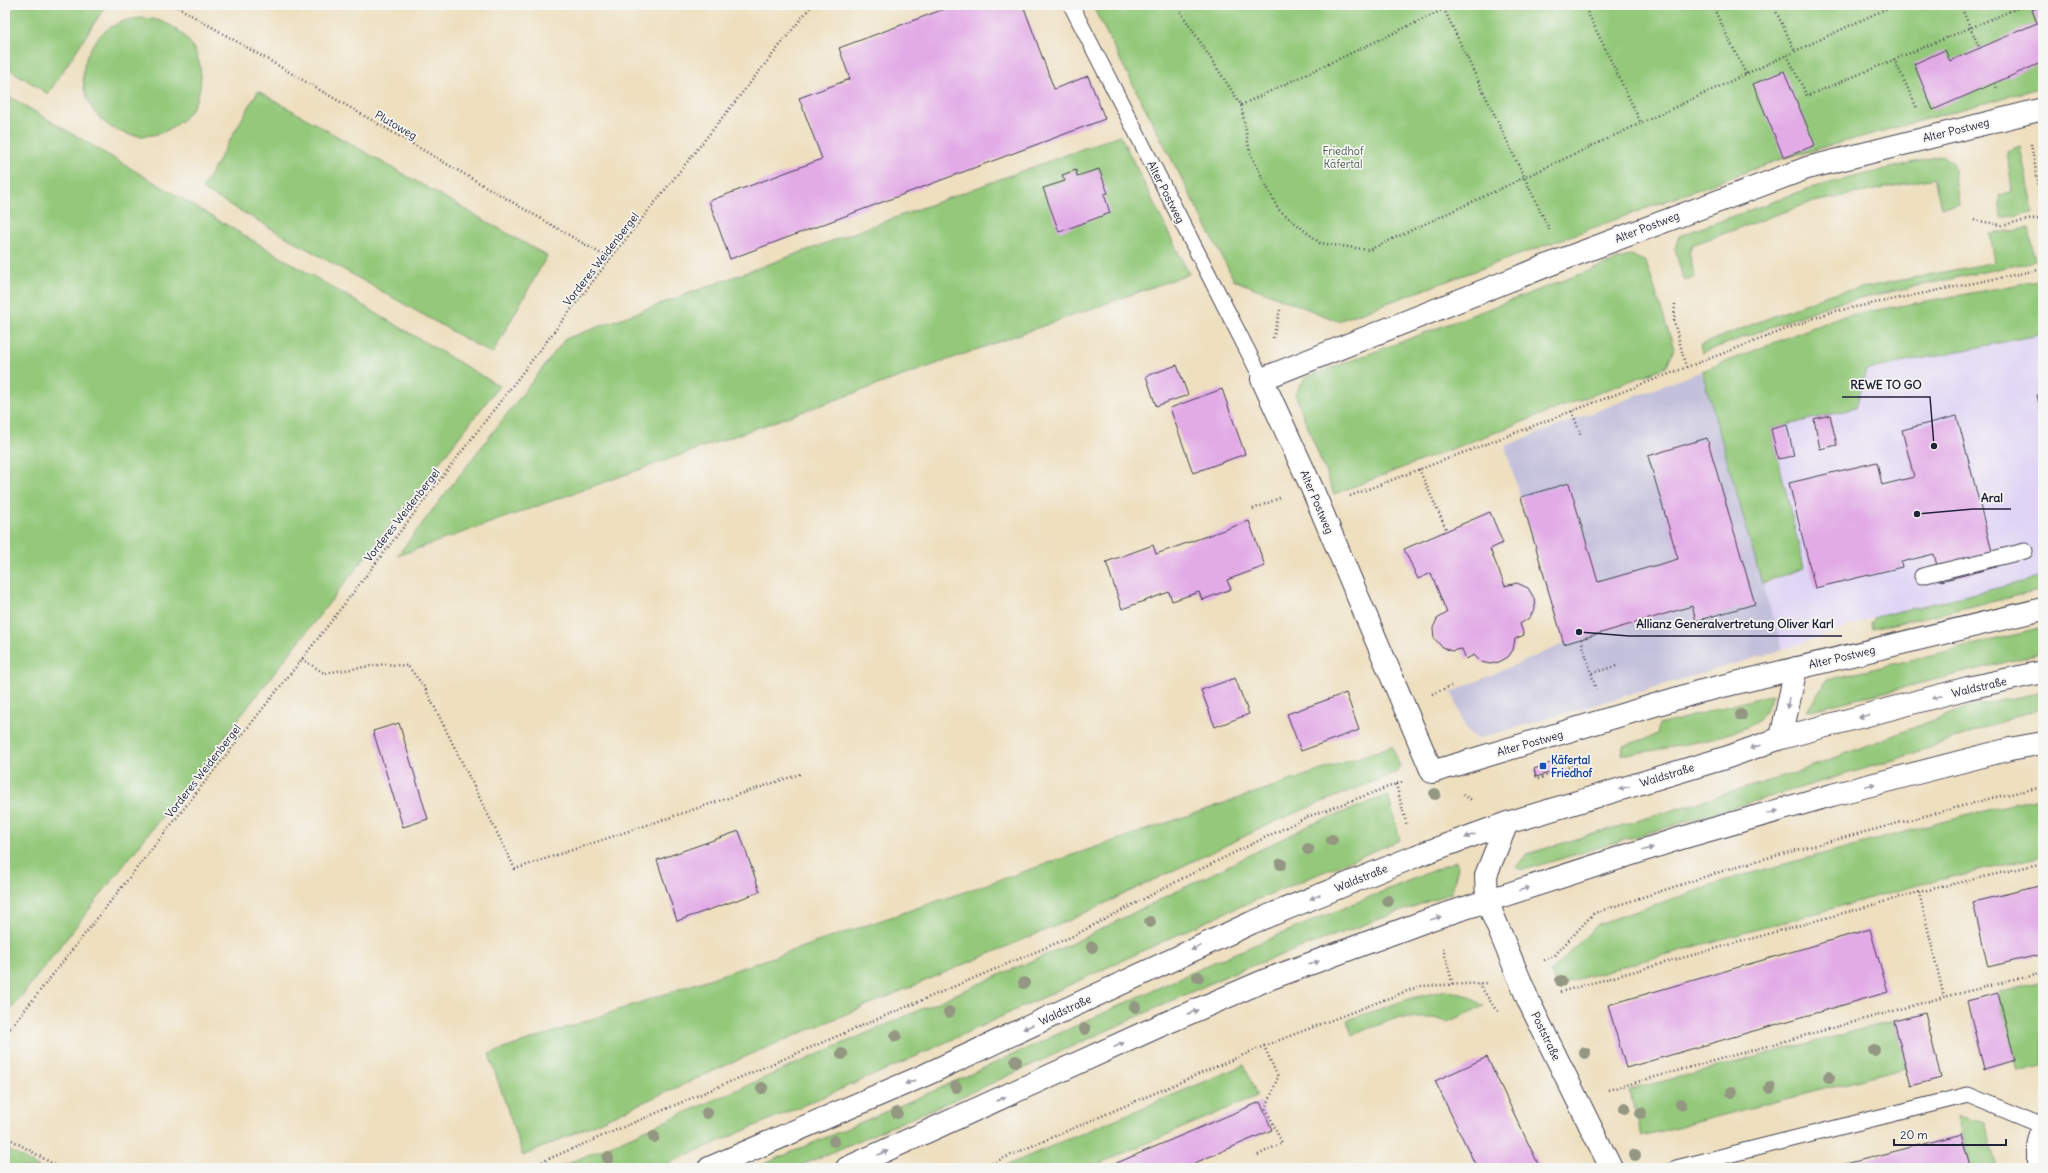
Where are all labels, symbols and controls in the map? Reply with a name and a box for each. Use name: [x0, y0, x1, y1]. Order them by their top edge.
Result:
street label: Plutoweg: [373, 107, 419, 143]
street label: Alter Postweg: [1921, 115, 1991, 145]
park label: Friedhof Käfertal: [1322, 144, 1364, 171]
street label: Alter Postweg: [1144, 158, 1188, 226]
street label: Alter Postweg: [1613, 208, 1681, 246]
street label: Vorderes Weidenbergel: [560, 210, 642, 308]
callout: REWE TO GO: [1842, 373, 1930, 397]
text: REWE TO GO: [1850, 377, 1922, 392]
street label: Vorderes Weidenbergel: [361, 466, 443, 564]
street label: Alter Postweg: [1297, 468, 1337, 536]
callout: Aral: [1973, 485, 2011, 509]
text: Aral: [1981, 490, 2003, 505]
callout: Allianz Generalvertretung Oliver Karl: [1629, 612, 1842, 636]
text: Allianz Generalvertretung Oliver Karl: [1636, 616, 1834, 632]
street label: Alter Postweg: [1807, 643, 1877, 671]
street label: Waldstraße: [1950, 674, 2008, 700]
one-way arrow: [1931, 694, 1943, 700]
one-way arrow: [1785, 697, 1791, 709]
one-way arrow: [1858, 713, 1870, 719]
street label: Vorderes Weidenbergel: [162, 722, 244, 820]
street label: Alter Postweg: [1495, 727, 1565, 759]
one-way arrow: [1748, 745, 1760, 751]
place label: Käfertal Friedhof: [1551, 753, 1593, 780]
street label: Waldstraße: [1638, 760, 1696, 790]
marker: Käfertal Friedhof: [1538, 761, 1548, 771]
one-way arrow: [1864, 782, 1876, 788]
one-way arrow: [1617, 785, 1629, 791]
one-way arrow: [1767, 809, 1779, 815]
one-way arrow: [1464, 834, 1476, 840]
one-way arrow: [1642, 846, 1654, 852]
street label: Waldstraße: [1332, 861, 1390, 895]
one-way arrow: [1519, 886, 1531, 892]
one-way arrow: [1309, 894, 1321, 900]
one-way arrow: [1430, 914, 1442, 920]
one-way arrow: [1190, 945, 1202, 951]
one-way arrow: [1308, 959, 1320, 965]
street label: Waldstraße: [1037, 992, 1093, 1028]
one-way arrow: [1188, 1009, 1199, 1015]
street label: Poststraße: [1528, 1009, 1564, 1063]
one-way arrow: [1022, 1024, 1033, 1030]
one-way arrow: [1114, 1042, 1125, 1048]
one-way arrow: [904, 1079, 915, 1085]
one-way arrow: [995, 1096, 1007, 1102]
scale bar: [1894, 1121, 2006, 1147]
text: 20 m: [1900, 1127, 1928, 1142]
one-way arrow: [877, 1149, 889, 1155]

